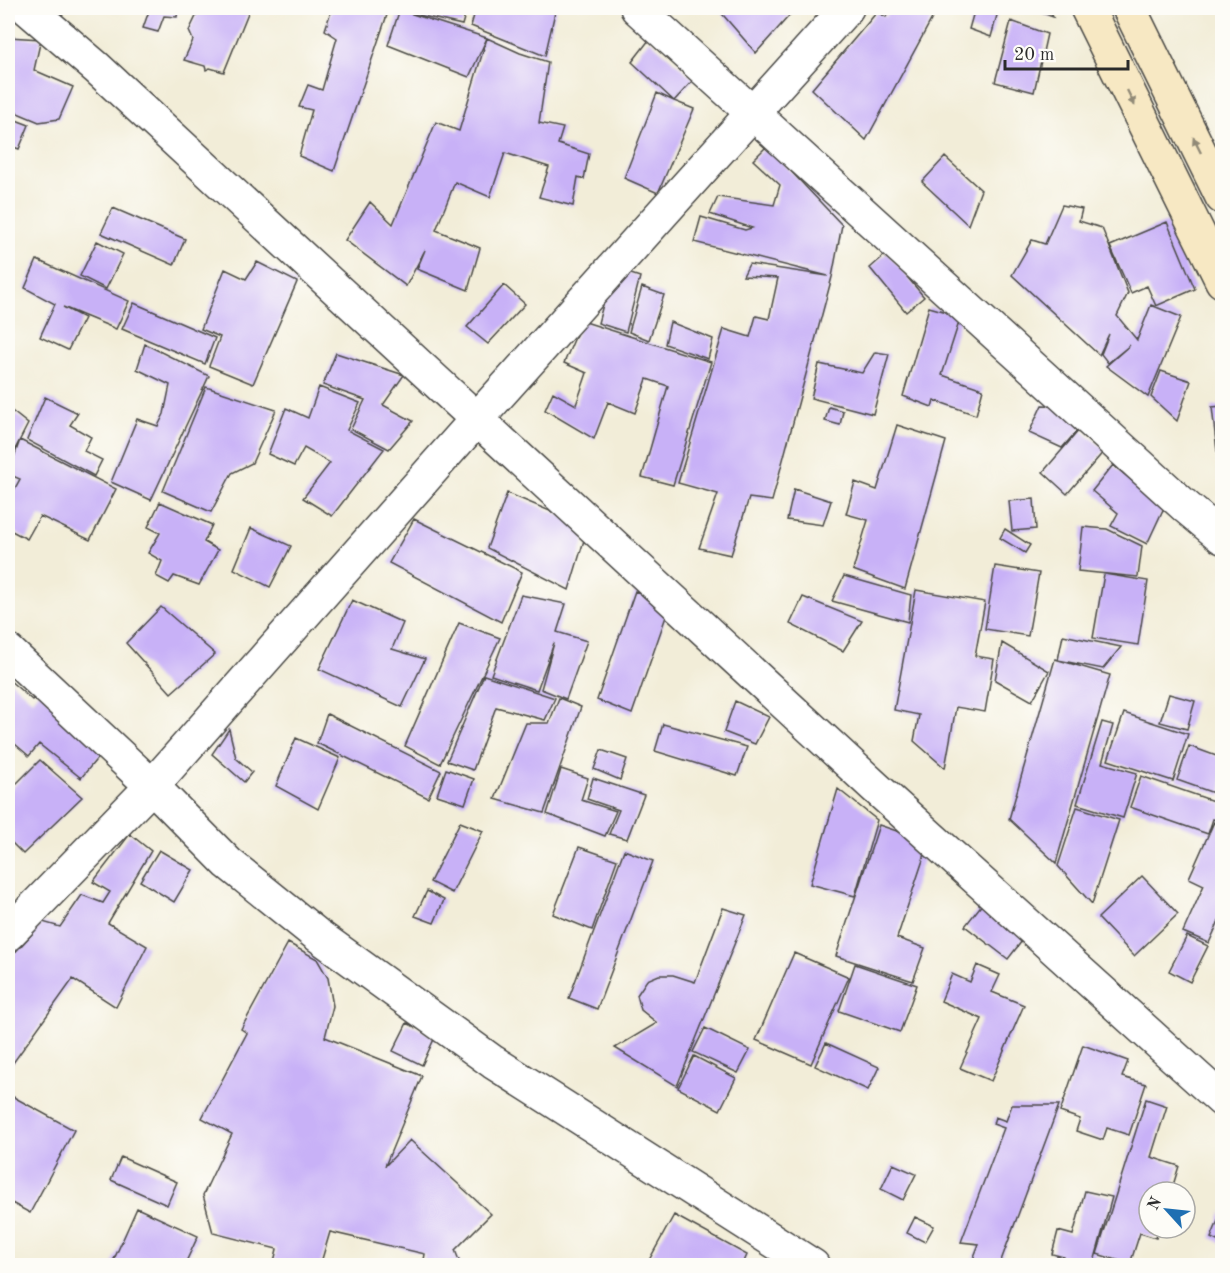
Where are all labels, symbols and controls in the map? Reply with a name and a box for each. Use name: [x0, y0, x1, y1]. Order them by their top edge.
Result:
scale bar: [1005, 33, 1128, 71]
text: 20 m: [1014, 46, 1054, 64]
one-way arrow: [1127, 89, 1136, 106]
one-way arrow: [1192, 136, 1201, 153]
north arrow: [1137, 1180, 1197, 1240]
text: N: [1146, 1194, 1166, 1213]

